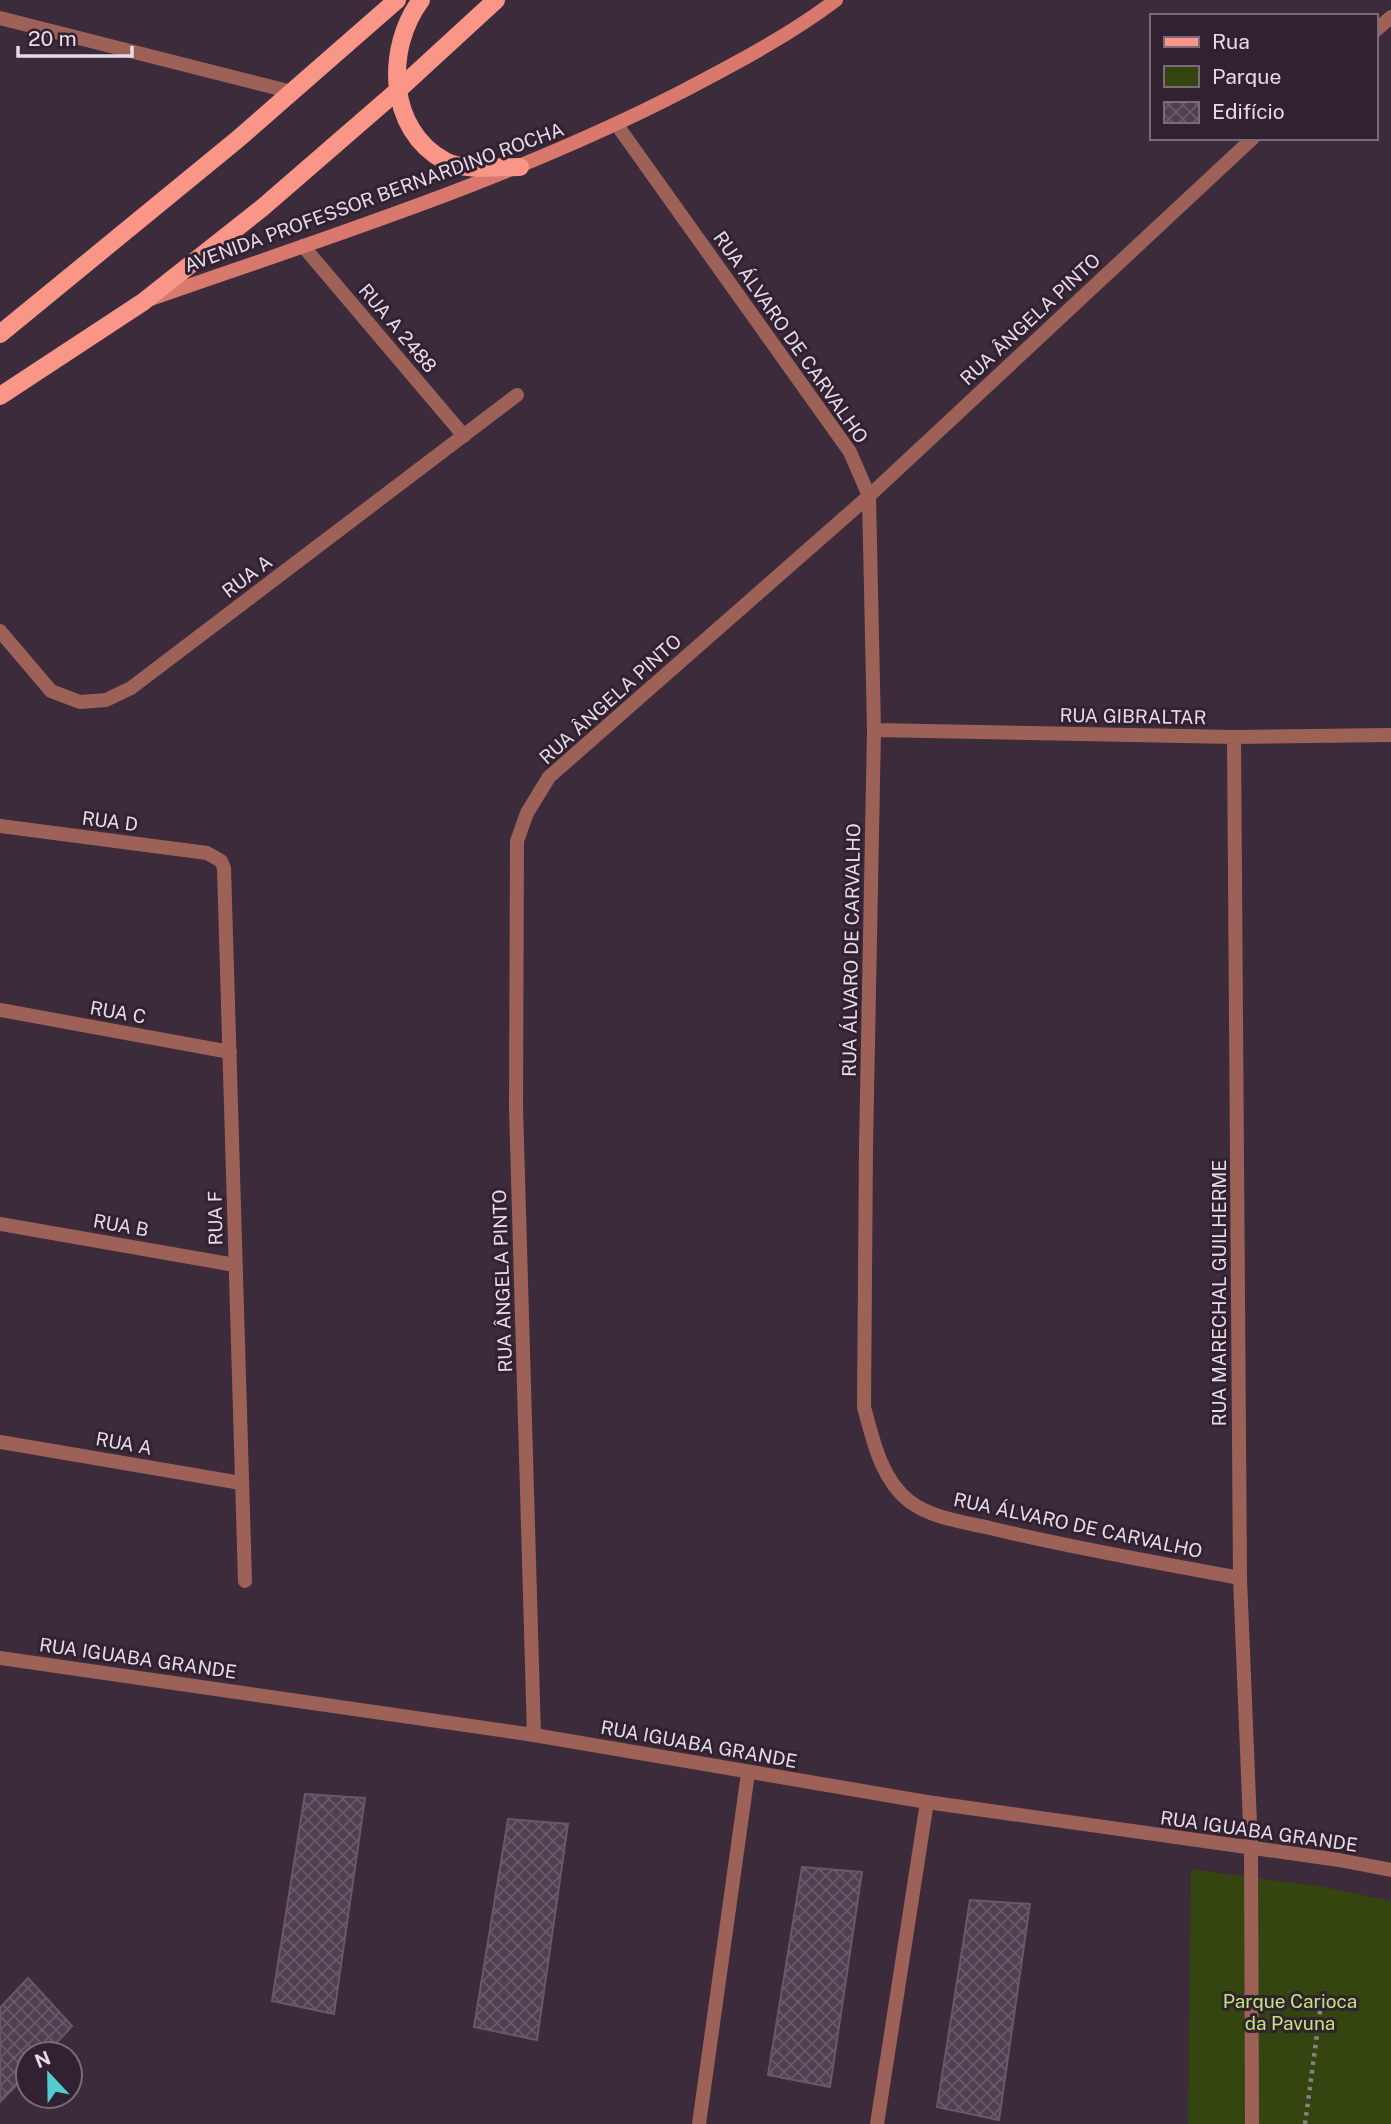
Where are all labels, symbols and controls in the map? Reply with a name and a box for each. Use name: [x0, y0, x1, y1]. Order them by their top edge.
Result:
scale bar: [18, 14, 131, 58]
legend: [1150, 14, 1377, 140]
text: 20 m: [28, 26, 77, 51]
text: Rua: [1212, 29, 1250, 54]
text: Parque: [1212, 64, 1281, 89]
text: Edifício: [1212, 99, 1285, 124]
street label: AVENIDA PROFESSOR BERNARDINO ROCHA: [181, 118, 567, 276]
street label: RUA ÁLVARO DE CARVALHO: [709, 227, 873, 447]
street label: RUA ÂNGELA PINTO: [956, 248, 1104, 390]
street label: RUA A 2488: [355, 279, 441, 377]
street label: RUA A: [218, 550, 276, 602]
street label: RUA ÂNGELA PINTO: [535, 630, 685, 768]
street label: RUA GIBRALTAR: [1059, 704, 1207, 728]
street label: RUA D: [81, 807, 139, 835]
street label: RUA ÁLVARO DE CARVALHO: [838, 823, 864, 1077]
street label: RUA C: [88, 996, 148, 1028]
street label: RUA MARECHAL GUILHERME: [1208, 1160, 1230, 1426]
street label: RUA ÂNGELA PINTO: [488, 1189, 516, 1373]
street label: RUA F: [204, 1191, 226, 1245]
street label: RUA B: [92, 1209, 150, 1241]
street label: RUA A: [94, 1427, 154, 1459]
street label: RUA ÁLVARO DE CARVALHO: [952, 1488, 1204, 1562]
street label: RUA IGUABA GRANDE: [38, 1633, 238, 1683]
street label: RUA IGUABA GRANDE: [599, 1716, 799, 1772]
street label: RUA IGUABA GRANDE: [1159, 1806, 1359, 1856]
park label: Parque Carioca da Pavuna: [1223, 1990, 1357, 2034]
north arrow: [14, 2040, 84, 2110]
text: N: [32, 2046, 54, 2072]

